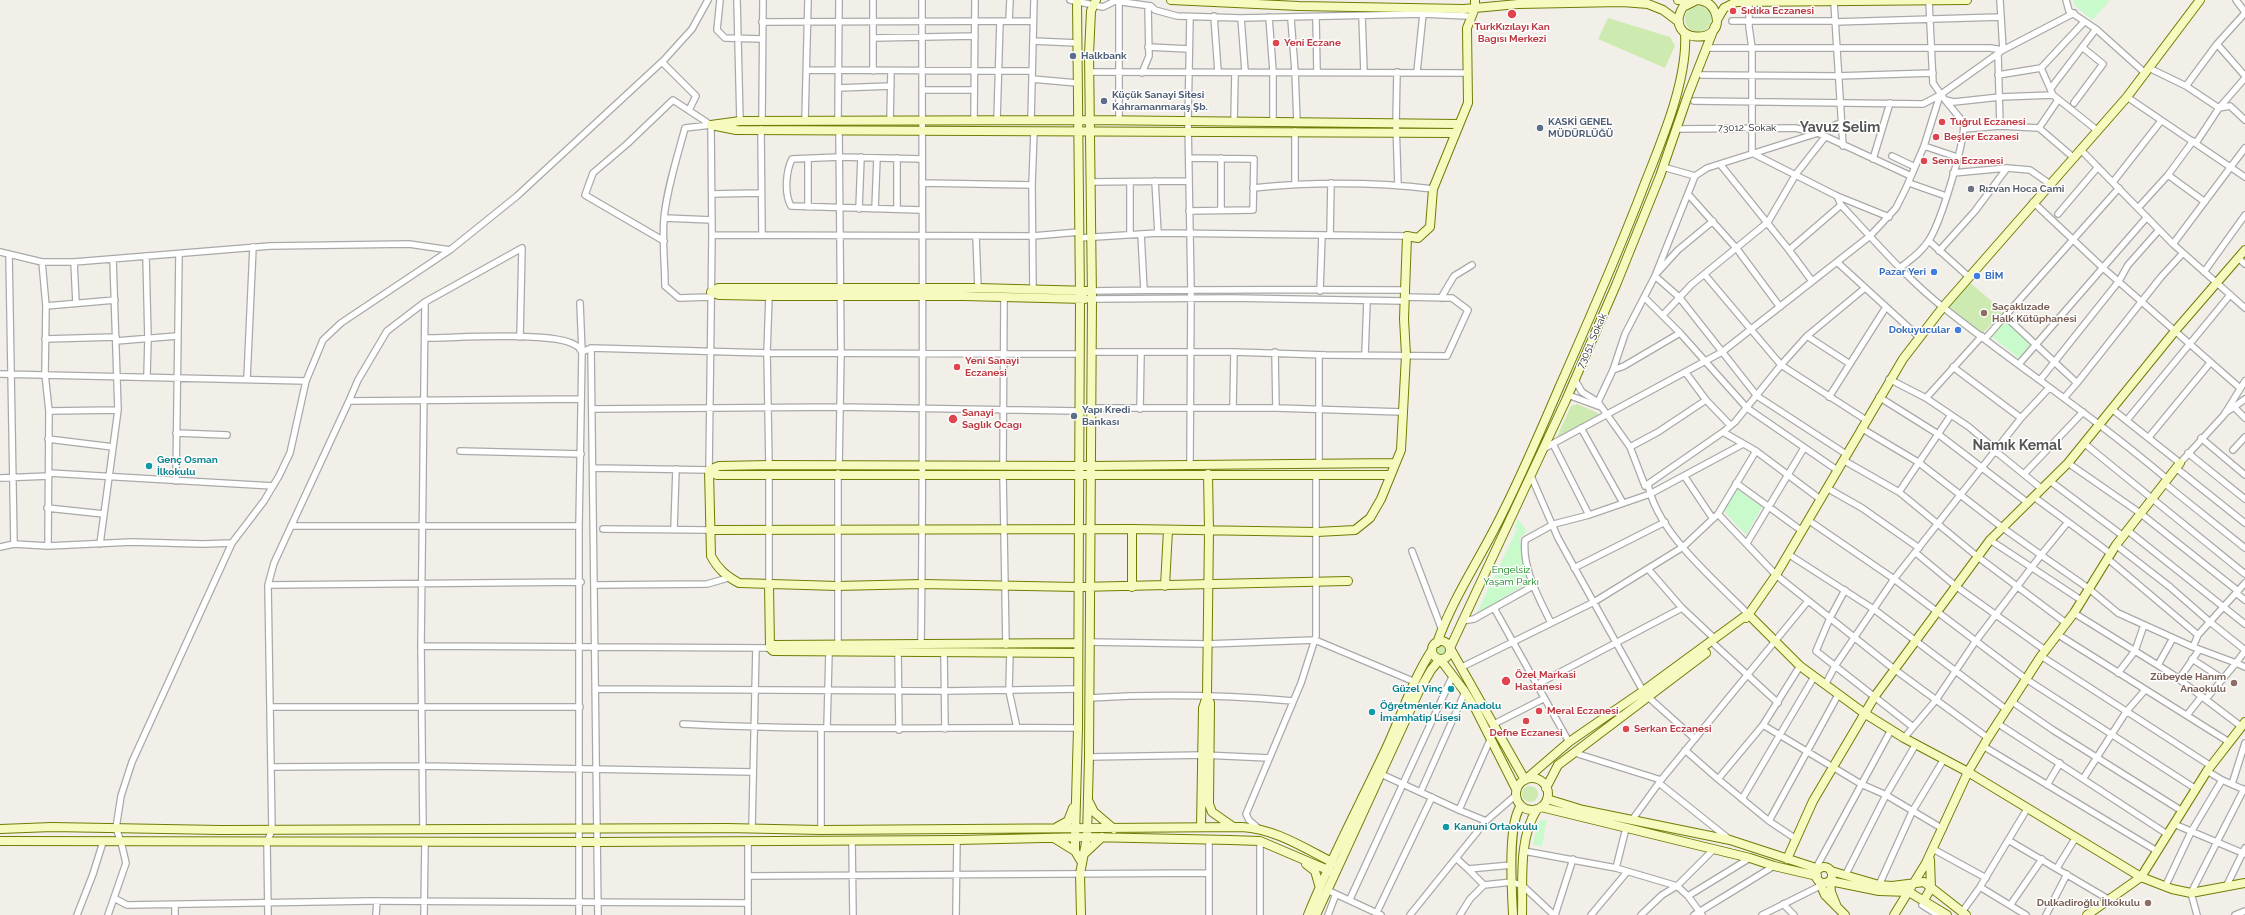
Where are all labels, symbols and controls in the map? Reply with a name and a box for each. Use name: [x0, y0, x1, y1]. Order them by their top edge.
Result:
place label: Sıdıka Eczanesi: [1741, 5, 1814, 17]
marker: Sıdıka Eczanesi: [1728, 6, 1738, 16]
marker: TurkKızılayı Kan Bagısı Merkezi: [1506, 8, 1518, 20]
place label: TurkKızılayı Kan Bagısı Merkezi: [1474, 21, 1550, 44]
place label: Yeni Eczane: [1284, 37, 1341, 49]
marker: Yeni Eczane: [1271, 38, 1281, 48]
place label: Halkbank: [1081, 50, 1127, 62]
marker: Halkbank: [1068, 51, 1078, 61]
place label: Küçük Sanayi Sitesi Kahramanmaraş Şb.: [1112, 89, 1208, 112]
marker: Küçük Sanayi Sitesi Kahramanmaraş Şb.: [1099, 96, 1109, 106]
place label: KASKİ GENEL MÜDÜRLÜĞÜ: [1548, 116, 1613, 140]
place label: Tuğrul Eczanesi: [1950, 116, 2025, 128]
marker: Tuğrul Eczanesi: [1937, 117, 1947, 127]
district label: Yavuz Selim: [1800, 120, 1880, 136]
street label: 73012. Sokak: [1718, 122, 1776, 134]
marker: KASKİ GENEL MÜDÜRLÜĞÜ: [1535, 123, 1545, 133]
place label: Beşler Eczanesi: [1944, 131, 2019, 143]
marker: Beşler Eczanesi: [1931, 132, 1941, 142]
place label: Sema Eczanesi: [1932, 155, 2003, 167]
marker: Sema Eczanesi: [1919, 156, 1929, 166]
place label: Rızvan Hoca Cami: [1979, 183, 2064, 195]
marker: Rızvan Hoca Cami: [1966, 184, 1976, 194]
place label: Pazar Yeri: [1879, 266, 1926, 278]
marker: Pazar Yeri: [1929, 267, 1939, 277]
place label: BİM: [1985, 270, 2003, 282]
marker: BİM: [1972, 271, 1982, 281]
place label: Saçaklızade Halk Kütüphanesi: [1992, 301, 2077, 324]
marker: Saçaklızade Halk Kütüphanesi: [1979, 308, 1989, 318]
street label: 73051. Sokak: [1575, 312, 1609, 370]
place label: Dokuyucular: [1889, 324, 1950, 336]
marker: Dokuyucular: [1953, 325, 1963, 335]
place label: Yeni Sanayi Eczanesi: [965, 355, 1019, 378]
marker: Yeni Sanayi Eczanesi: [952, 362, 962, 372]
place label: Yapı Kredi Bankası: [1082, 404, 1130, 428]
place label: Sanayi Saglık Ocagı: [962, 407, 1022, 430]
marker: Yapı Kredi Bankası: [1069, 411, 1079, 421]
marker: Sanayi Saglık Ocagı: [947, 413, 959, 425]
district label: Namık Kemal: [1972, 438, 2062, 454]
place label: Genç Osman İlkokulu: [157, 454, 218, 478]
marker: Genç Osman İlkokulu: [144, 461, 154, 471]
park label: Engelsiz Yaşam Parkı: [1483, 564, 1539, 588]
place label: Özel Markasi Hastanesi: [1515, 669, 1576, 692]
place label: Zübeyde Hanım Anaokulu: [2150, 671, 2226, 694]
marker: Özel Markasi Hastanesi: [1500, 675, 1512, 687]
marker: Zübeyde Hanım Anaokulu: [2229, 678, 2239, 688]
place label: Güzel Vinç: [1392, 683, 1443, 695]
marker: Güzel Vinç: [1446, 684, 1456, 694]
place label: Öğretmenler Kız Anadolu İmamhatip Lisesi: [1380, 700, 1501, 724]
place label: Meral Eczanesi: [1547, 705, 1618, 717]
marker: Meral Eczanesi: [1534, 706, 1544, 716]
marker: Öğretmenler Kız Anadolu İmamhatip Lisesi: [1367, 707, 1377, 717]
marker: Defne Eczanesi: [1521, 716, 1531, 726]
place label: Serkan Eczanesi: [1634, 723, 1711, 735]
marker: Serkan Eczanesi: [1621, 724, 1631, 734]
place label: Defne Eczanesi: [1490, 727, 1562, 739]
place label: Kanuni Ortaokulu: [1454, 821, 1538, 833]
marker: Kanuni Ortaokulu: [1441, 822, 1451, 832]
place label: Dulkadiroğlu İlkokulu: [2037, 897, 2140, 909]
marker: Dulkadiroğlu İlkokulu: [2143, 898, 2153, 908]

